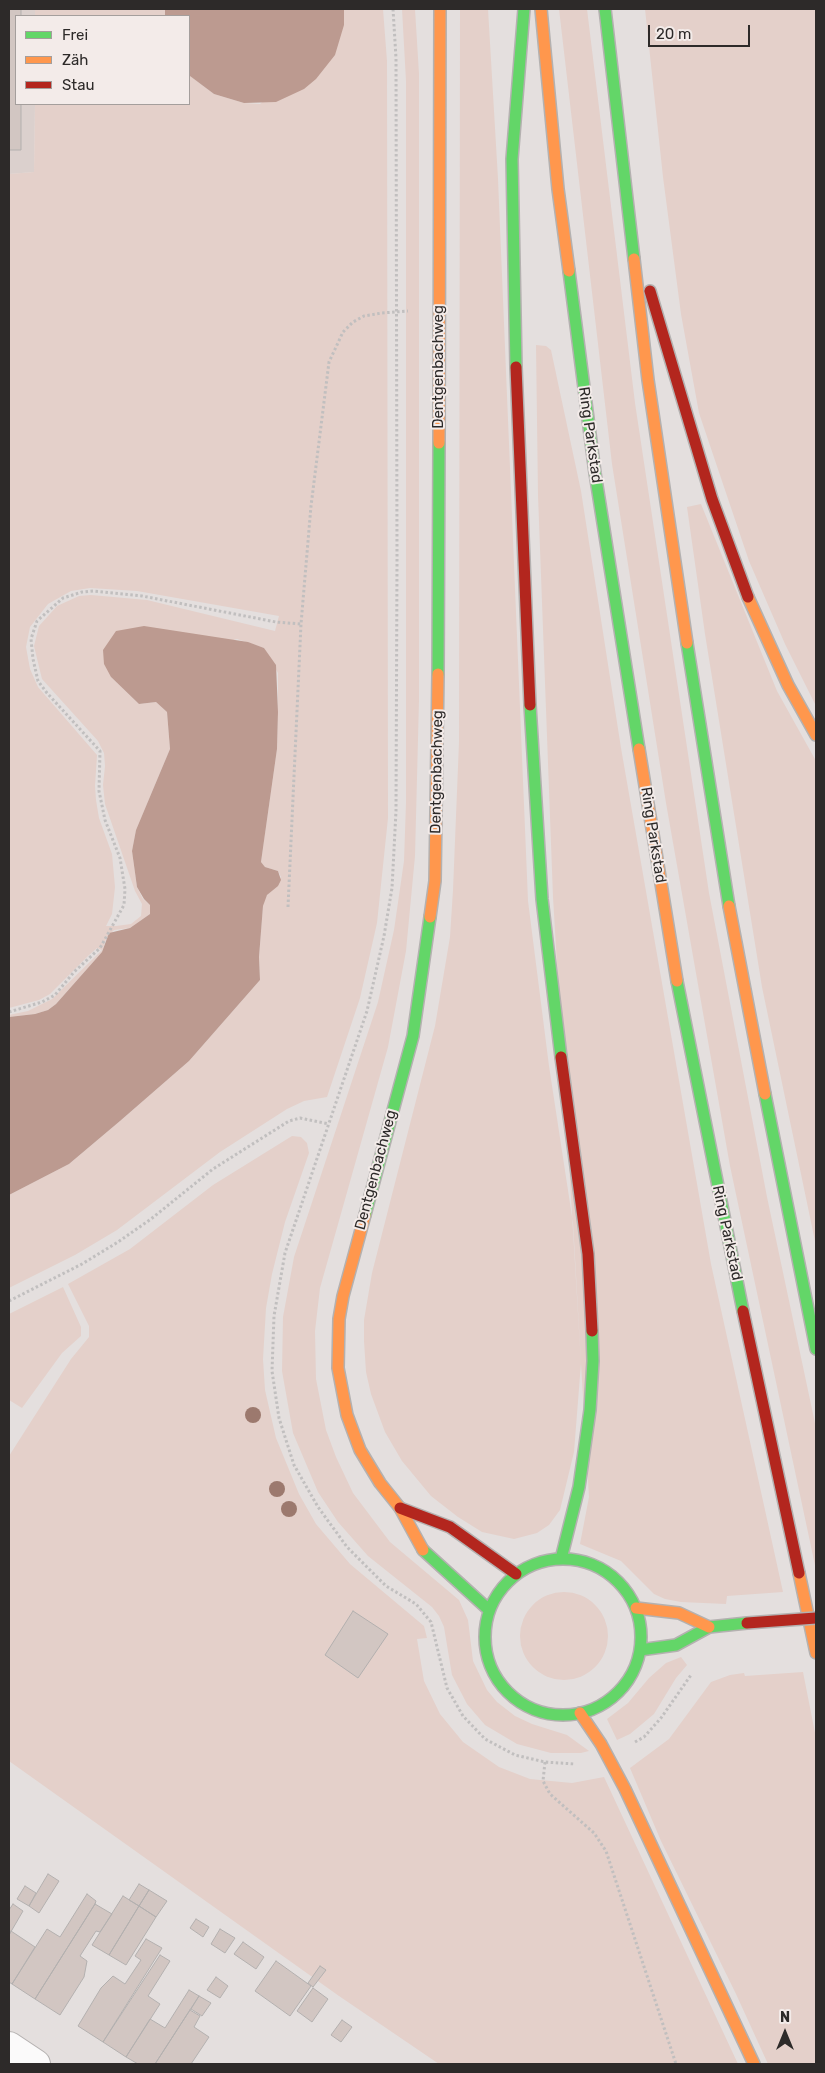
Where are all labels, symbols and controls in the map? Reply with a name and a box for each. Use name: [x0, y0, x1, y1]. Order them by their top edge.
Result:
legend: [15, 15, 190, 105]
scale bar: [650, 15, 752, 47]
text: 20 m: [656, 25, 691, 43]
text: Frei: [62, 26, 88, 44]
text: Zäh: [62, 51, 88, 69]
text: Stau: [62, 76, 95, 94]
street label: Dentgenbachweg: [430, 305, 448, 429]
street label: Ring Parkstad: [574, 386, 606, 484]
street label: Dentgenbachweg: [427, 710, 447, 834]
street label: Ring Parkstad: [637, 786, 669, 884]
street label: Dentgenbachweg: [351, 1108, 401, 1232]
street label: Ring Parkstad: [708, 1184, 746, 1282]
north arrow: [760, 2008, 810, 2058]
text: N: [780, 2009, 790, 2026]

